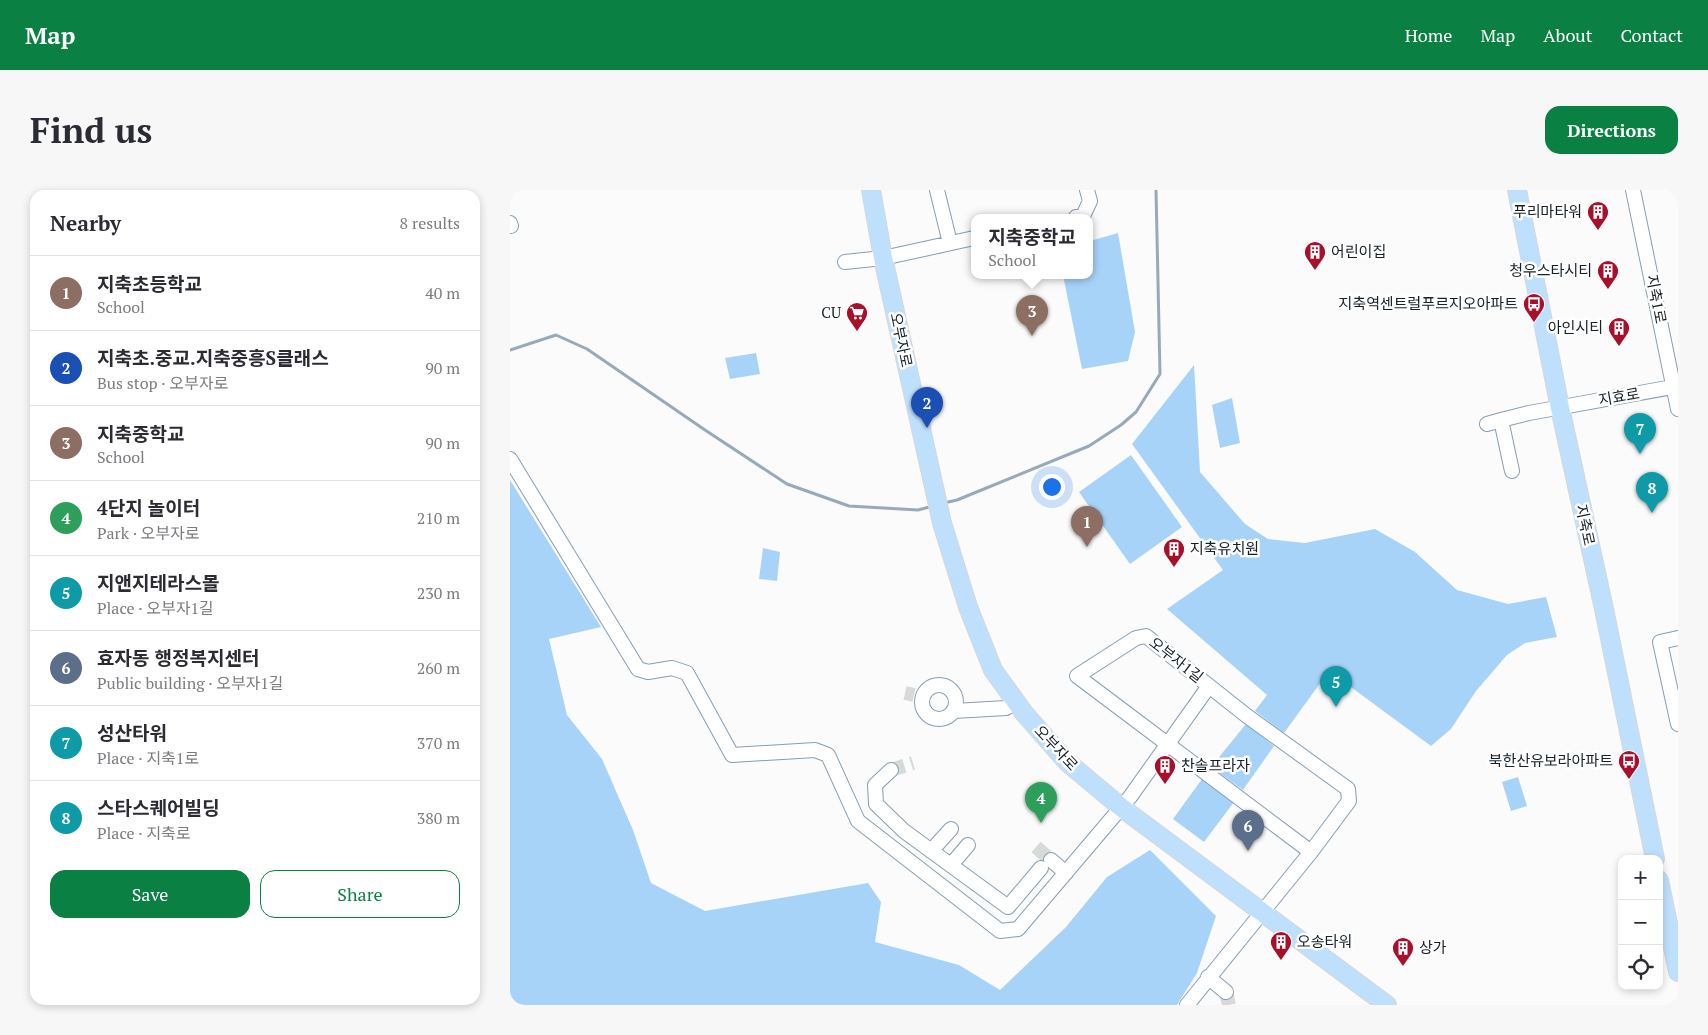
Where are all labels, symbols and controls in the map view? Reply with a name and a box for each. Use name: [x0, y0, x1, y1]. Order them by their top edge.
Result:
text: Map: [25, 19, 75, 51]
text: Home: [1405, 23, 1452, 47]
text: Map: [1480, 23, 1515, 47]
text: About: [1543, 23, 1592, 47]
text: Contact: [1620, 23, 1683, 47]
button: Directions: [1545, 106, 1678, 154]
text: Find us: [30, 107, 152, 153]
building icon: 푸리마타워: [1586, 200, 1610, 231]
place label: 푸리마타워: [1513, 201, 1582, 221]
text: Nearby: [50, 209, 121, 237]
text: 8 results: [400, 212, 460, 234]
popup: [971, 214, 1093, 279]
text: 지축중학교: [988, 224, 1076, 249]
building icon: 어린이집: [1303, 240, 1327, 271]
place label: 어린이집: [1331, 241, 1386, 261]
text: School: [988, 249, 1036, 271]
building icon: 청우스타시티: [1596, 259, 1620, 290]
place label: 청우스타시티: [1509, 260, 1592, 280]
text: 지축초등학교: [97, 271, 202, 296]
street label: 지축1로: [1642, 273, 1672, 325]
text: 1: [61, 282, 71, 304]
text: 40 m: [425, 282, 460, 304]
bus stop icon: 지축역센트럴푸르지오아파트: [1522, 292, 1546, 323]
place label: 지축역센트럴푸르지오아파트: [1339, 293, 1518, 313]
pin: 3: [1016, 295, 1048, 336]
text: School: [97, 296, 145, 318]
supermarket icon: CU: [845, 301, 869, 332]
place label: CU: [821, 302, 841, 322]
street label: 오부자로: [886, 311, 917, 369]
building icon: 아인시티: [1607, 316, 1631, 347]
place label: 아인시티: [1548, 317, 1603, 337]
text: 지축초.중교.지축중흥S클래스: [97, 345, 329, 370]
text: 2: [61, 357, 71, 379]
text: 90 m: [425, 357, 460, 379]
text: Bus stop · 오부자로: [97, 372, 228, 394]
street label: 지효로: [1597, 383, 1641, 409]
pin: 2: [911, 387, 943, 428]
pin: 7: [1624, 413, 1656, 454]
text: 지축중학교: [97, 421, 184, 446]
text: 3: [61, 432, 71, 454]
text: 90 m: [425, 432, 460, 454]
text: School: [97, 446, 145, 468]
pin: 8: [1636, 472, 1668, 513]
your location: [1039, 474, 1065, 500]
text: 4단지 놀이터: [97, 495, 200, 520]
street label: 지축로: [1572, 502, 1600, 547]
pin: 1: [1071, 506, 1103, 547]
text: 4: [61, 507, 71, 529]
text: 210 m: [417, 507, 460, 529]
text: Park · 오부자로: [97, 522, 200, 544]
building icon: 지축유치원: [1162, 537, 1186, 568]
place label: 지축유치원: [1190, 538, 1259, 558]
text: 지앤지테라스몰: [97, 570, 219, 595]
text: 5: [61, 582, 71, 604]
text: 230 m: [417, 582, 460, 604]
text: Place · 오부자1길: [97, 597, 214, 619]
street label: 오부자1길: [1146, 632, 1208, 687]
text: 효자동 행정복지센터: [97, 645, 259, 670]
text: 6: [61, 657, 71, 679]
text: 260 m: [417, 657, 460, 679]
pin: 5: [1320, 666, 1352, 707]
text: Public building · 오부자1길: [97, 672, 284, 694]
text: 성산타워: [97, 720, 167, 745]
street label: 오부자로: [1031, 720, 1083, 774]
text: 7: [61, 732, 71, 754]
text: 370 m: [417, 732, 460, 754]
text: Place · 지축1로: [97, 747, 199, 769]
bus stop icon: 북한산유보라아파트: [1617, 749, 1641, 780]
place label: 북한산유보라아파트: [1489, 750, 1613, 770]
building icon: 찬솔프라자: [1153, 754, 1177, 785]
place label: 찬솔프라자: [1181, 755, 1250, 775]
pin: 4: [1025, 782, 1057, 823]
text: 스타스퀘어빌딩: [97, 795, 219, 820]
text: 8: [61, 807, 71, 829]
text: 380 m: [417, 807, 460, 829]
pin: 6: [1232, 810, 1264, 851]
text: Place · 지축로: [97, 822, 190, 844]
map controls: [1618, 855, 1663, 990]
button: +: [1618, 855, 1663, 900]
button: Save: [50, 870, 250, 918]
button: Share: [260, 870, 460, 918]
button: −: [1618, 900, 1663, 945]
building icon: 오송타워: [1269, 930, 1293, 961]
place label: 오송타워: [1297, 931, 1352, 951]
building icon: 상가: [1391, 936, 1415, 967]
place label: 상가: [1419, 937, 1447, 957]
button: locate: [1618, 945, 1663, 990]

